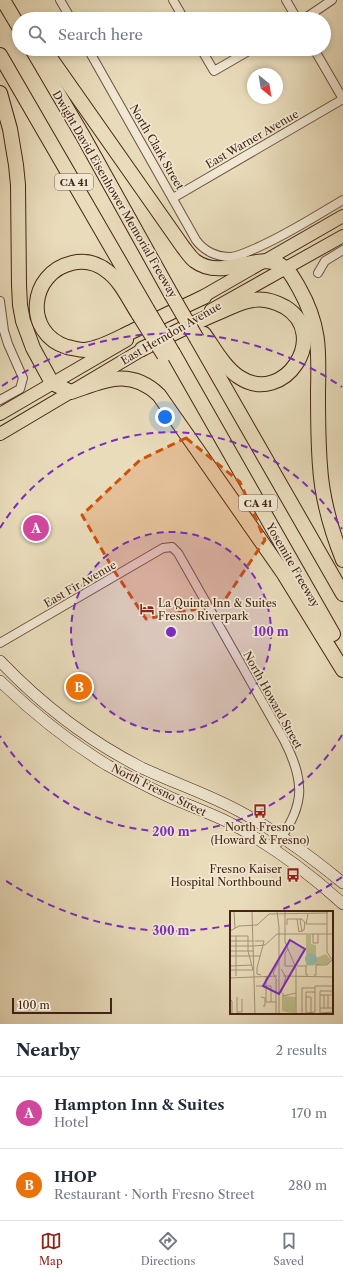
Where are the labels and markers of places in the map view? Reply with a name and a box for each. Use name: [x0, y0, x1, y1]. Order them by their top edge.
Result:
pin: A: [23, 513, 49, 543]
place label: La Quinta Inn & Suites Fresno Riverpark: [158, 596, 277, 623]
hotel icon: La Quinta Inn & Suites Fresno Riverpark: [139, 601, 155, 617]
centre of rings: [164, 625, 178, 639]
pin: B: [66, 672, 92, 702]
bus stop icon: North Fresno (Howard & Fresno): [252, 803, 268, 819]
place label: North Fresno (Howard & Fresno): [211, 820, 309, 847]
place label: Fresno Kaiser Hospital Northbound: [171, 862, 282, 889]
bus stop icon: Fresno Kaiser Hospital Northbound: [285, 867, 301, 883]

